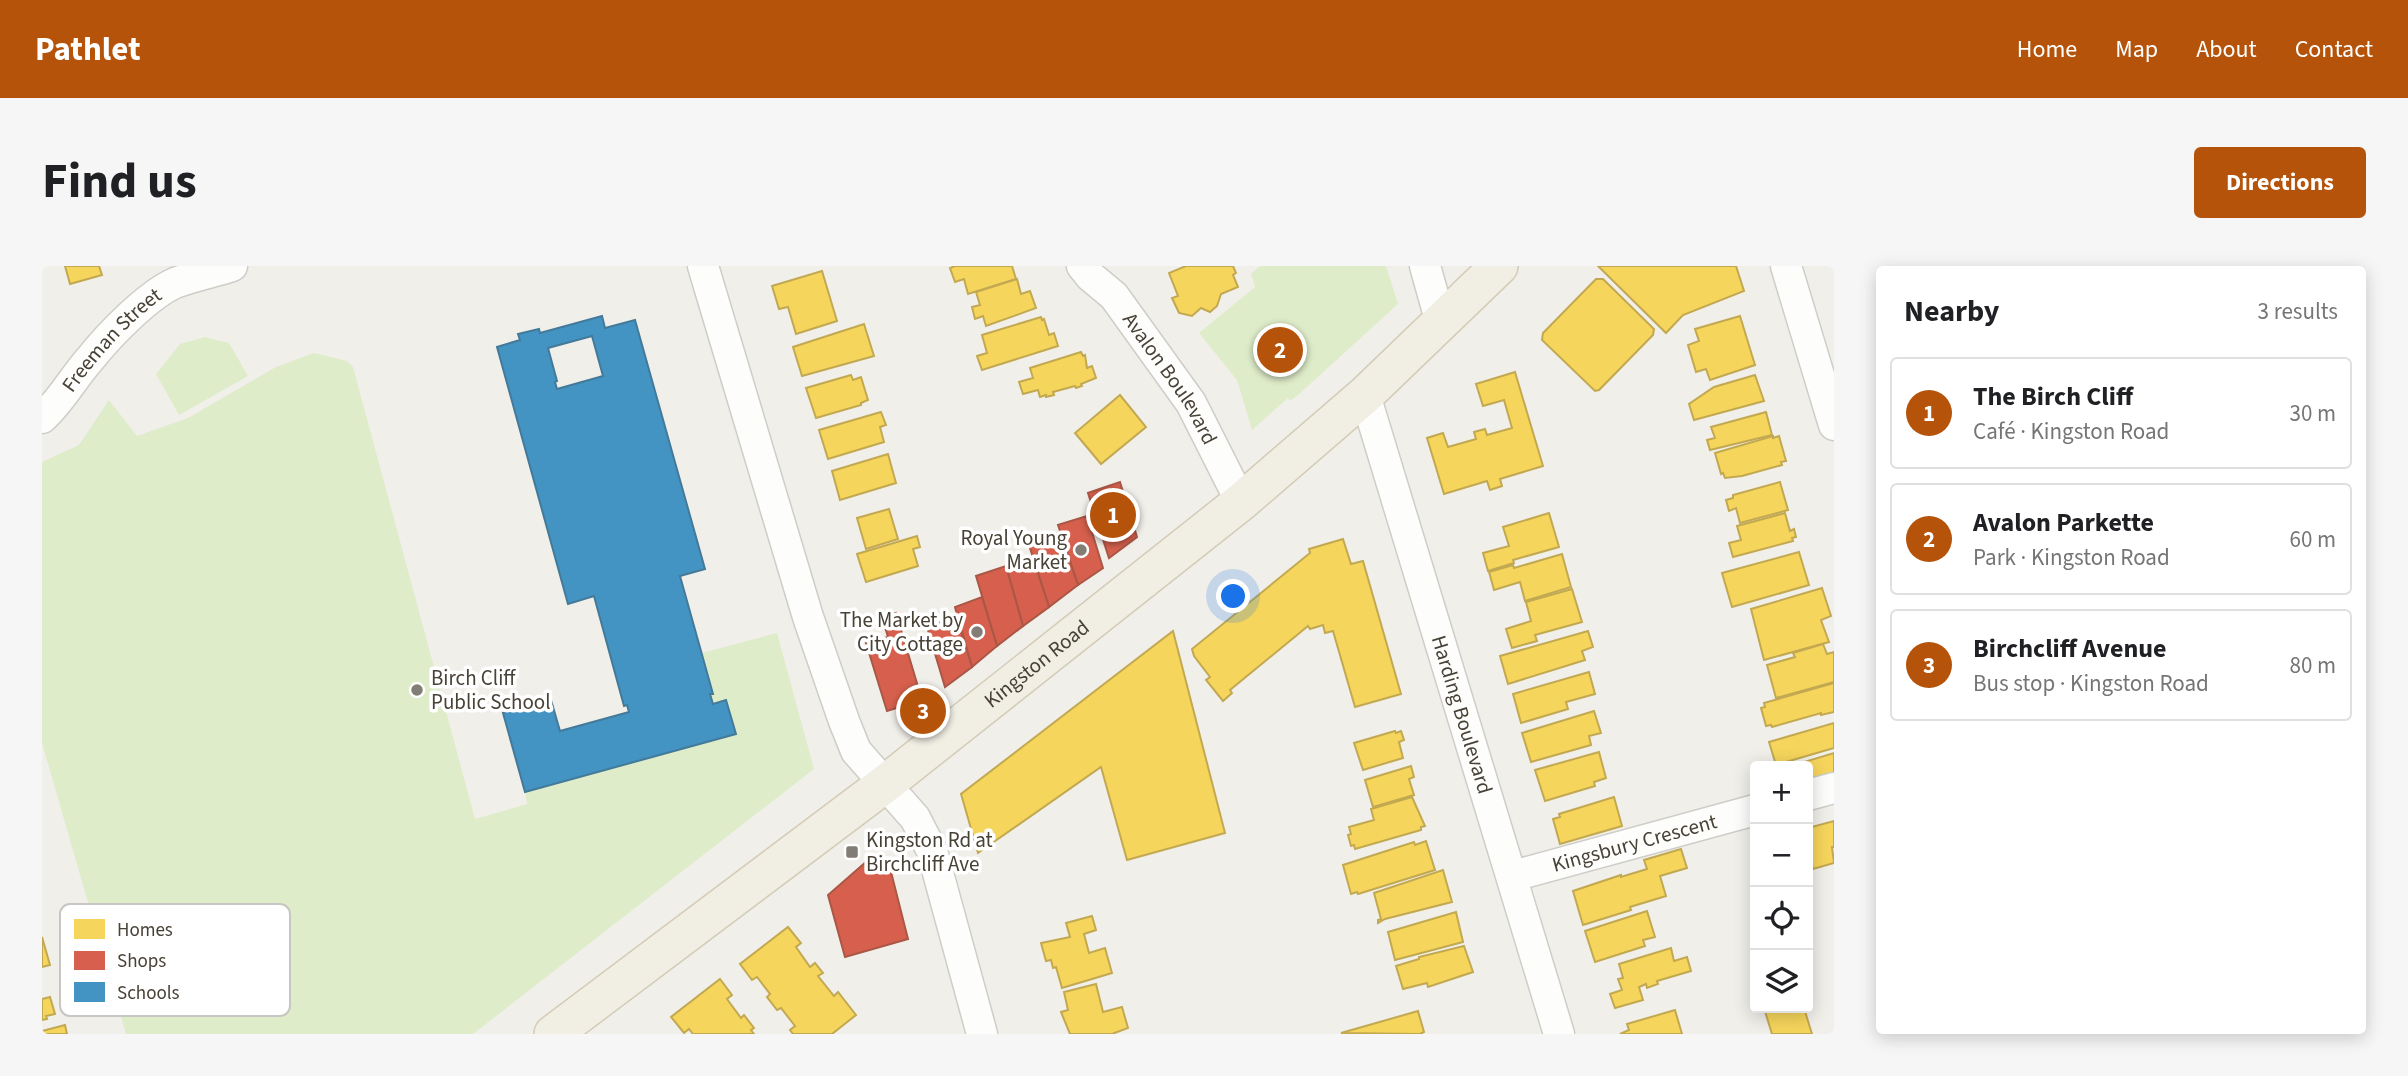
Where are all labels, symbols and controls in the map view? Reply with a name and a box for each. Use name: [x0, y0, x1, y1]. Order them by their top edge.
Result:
text: Pathlet: [35, 26, 141, 73]
text: Home: [2017, 32, 2077, 67]
text: Map: [2115, 32, 2158, 67]
text: About: [2196, 32, 2257, 67]
text: Contact: [2295, 32, 2373, 67]
text: Find us: [42, 147, 197, 217]
button: Directions: [2194, 147, 2366, 218]
street label: Freeman Street: [55, 280, 168, 398]
text: Nearby: [1904, 290, 1999, 333]
text: 3 results: [2258, 295, 2338, 328]
street label: Avalon Boulevard: [1115, 306, 1225, 450]
pin: 2: [1257, 324, 1303, 376]
text: The Birch Cliff: [1973, 378, 2133, 415]
text: 1: [1923, 397, 1935, 430]
text: 30 m: [2289, 397, 2336, 430]
text: Café · Kingston Road: [1973, 415, 2169, 448]
pin: 1: [1090, 489, 1136, 541]
text: Avalon Parkette: [1973, 504, 2154, 541]
place label: Royal Young Market: [960, 523, 1067, 577]
text: 2: [1923, 523, 1935, 556]
text: 60 m: [2289, 523, 2336, 556]
text: Park · Kingston Road: [1973, 541, 2170, 574]
marker: Royal Young Market: [1073, 542, 1089, 558]
your location: [1216, 579, 1250, 613]
place label: The Market by City Cottage: [840, 605, 963, 659]
street label: Kingston Road: [978, 613, 1096, 715]
marker: The Market by City Cottage: [969, 624, 985, 640]
text: Birchcliff Avenue: [1973, 630, 2167, 667]
street label: Harding Boulevard: [1424, 632, 1500, 798]
text: 3: [1923, 649, 1935, 682]
text: 80 m: [2289, 649, 2336, 682]
place label: Birch Cliff Public School: [431, 663, 551, 717]
text: Bus stop · Kingston Road: [1973, 667, 2209, 700]
marker: Birch Cliff Public School: [409, 682, 425, 698]
pin: 3: [900, 685, 946, 737]
map controls: [1750, 761, 1813, 1013]
button: +: [1750, 761, 1813, 824]
street label: Kingsbury Crescent: [1549, 806, 1720, 880]
button: −: [1750, 824, 1813, 887]
place label: Kingston Rd at Birchcliff Ave: [866, 825, 993, 879]
marker: Kingston Rd at Birchcliff Ave: [844, 844, 860, 860]
button: locate: [1750, 887, 1813, 950]
legend: [60, 904, 290, 1016]
text: Homes: [117, 917, 173, 944]
text: Shops: [117, 948, 166, 975]
button: layers: [1750, 950, 1813, 1013]
text: Schools: [117, 980, 180, 1007]

